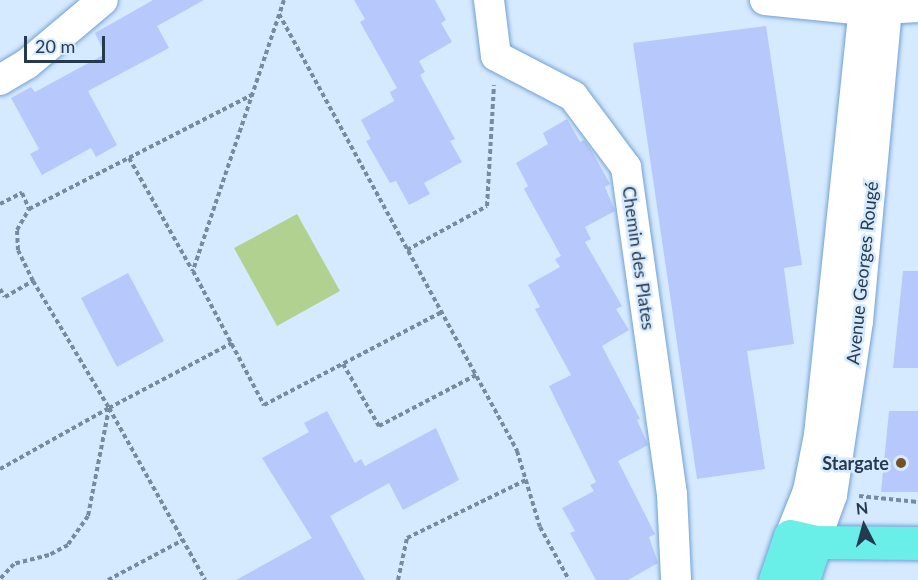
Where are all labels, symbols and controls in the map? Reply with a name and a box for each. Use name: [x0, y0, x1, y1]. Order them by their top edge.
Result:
scale bar: [27, 24, 108, 62]
text: 20 m: [35, 35, 75, 57]
street label: Avenue Georges Rougé: [842, 180, 882, 366]
street label: Chemin des Plates: [618, 185, 660, 331]
place label: Stargate: [822, 452, 889, 474]
marker: Stargate: [894, 456, 908, 470]
north arrow: [834, 496, 894, 556]
text: N: [855, 498, 869, 518]

